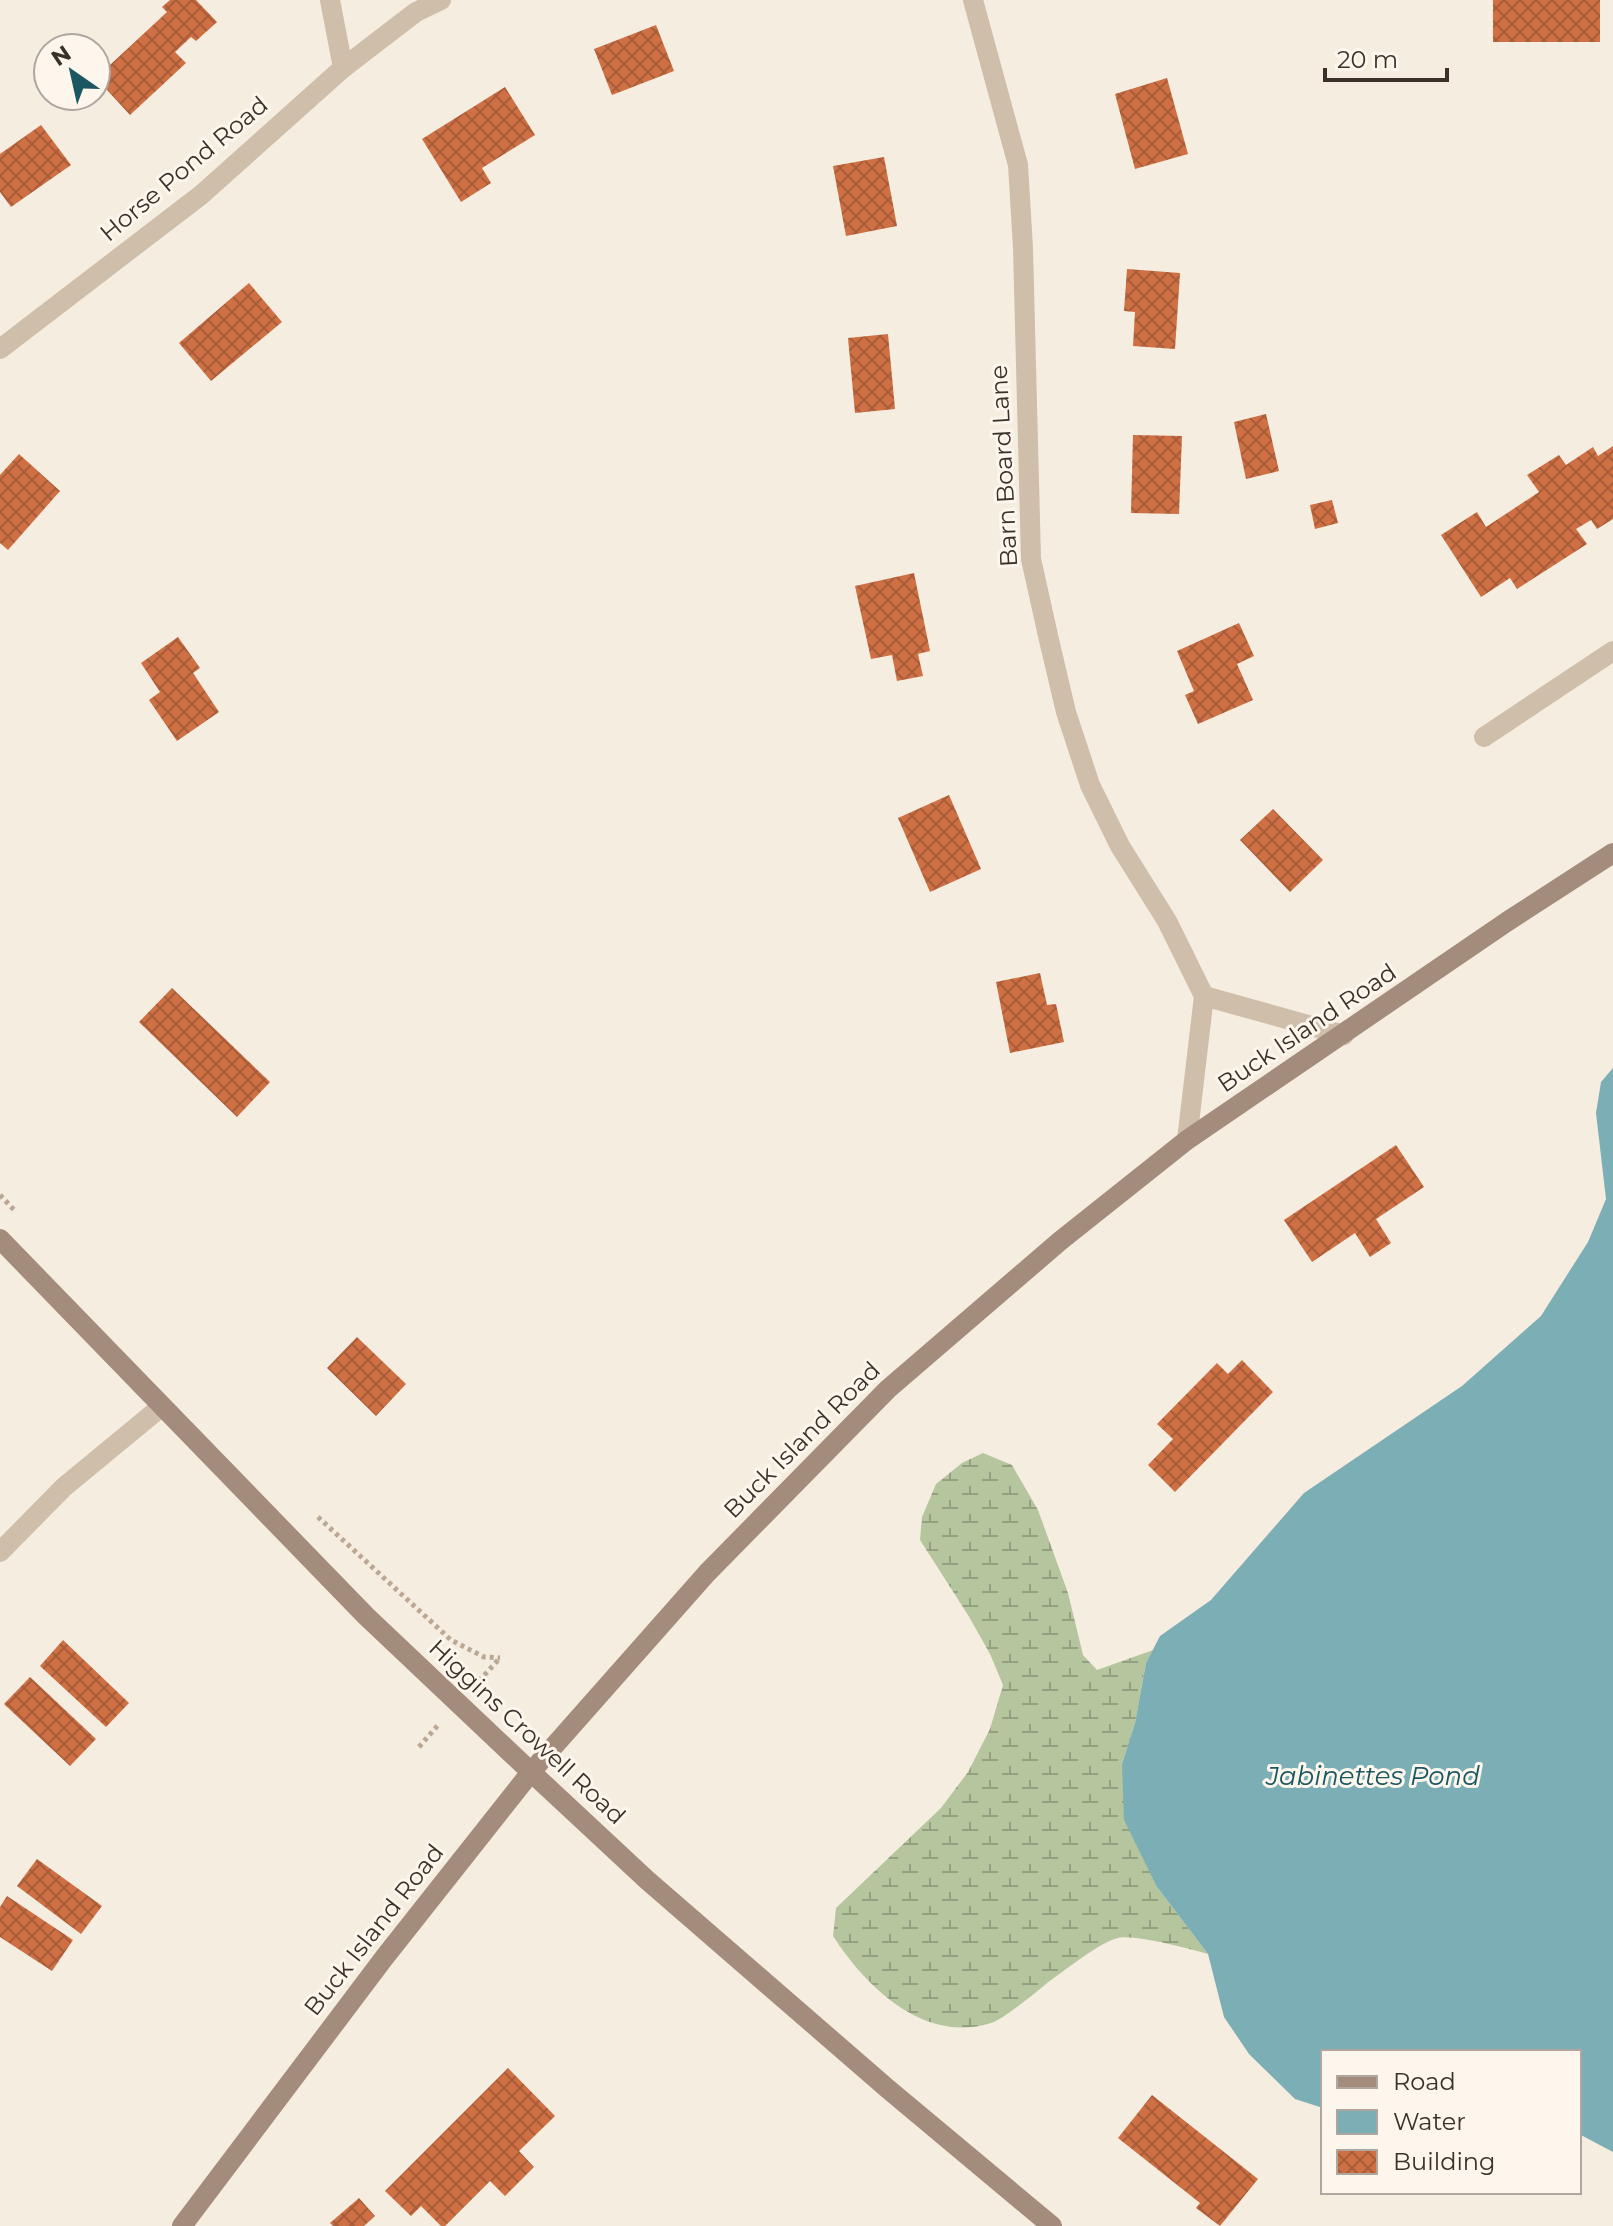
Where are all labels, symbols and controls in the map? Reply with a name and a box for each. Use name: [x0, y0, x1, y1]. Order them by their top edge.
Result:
north arrow: [32, 32, 112, 112]
scale bar: [1325, 32, 1447, 82]
text: N: [46, 40, 76, 72]
text: 20 m: [1337, 45, 1398, 74]
street label: Horse Pond Road: [94, 90, 273, 247]
street label: Barn Board Lane: [984, 364, 1023, 568]
street label: Buck Island Road: [1212, 957, 1402, 1098]
street label: Buck Island Road: [717, 1355, 886, 1524]
street label: Higgins Crowell Road: [423, 1633, 631, 1830]
water label: Jabinettes Pond: [1265, 1760, 1480, 1792]
street label: Buck Island Road: [298, 1838, 449, 2021]
legend: [1321, 2050, 1581, 2194]
text: Road: [1393, 2067, 1456, 2096]
text: Water: [1393, 2107, 1466, 2136]
text: Building: [1393, 2147, 1496, 2176]

